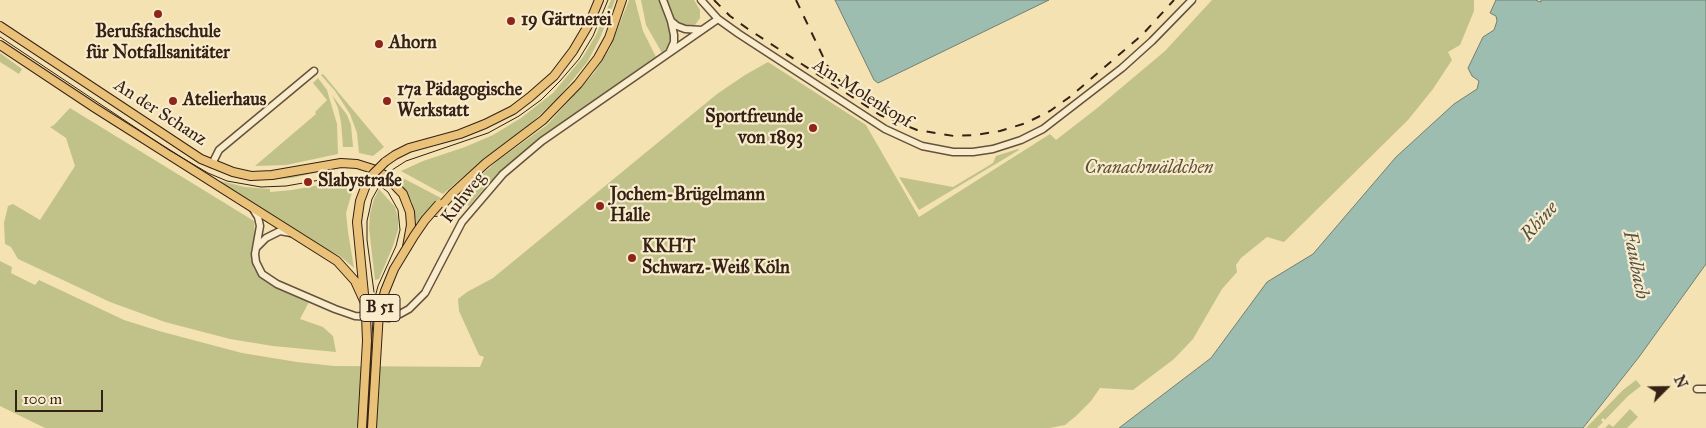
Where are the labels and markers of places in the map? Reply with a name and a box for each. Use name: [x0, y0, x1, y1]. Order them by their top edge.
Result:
marker: Berufsfachschule für Notfallsanitäter: [152, 8, 164, 20]
place label: 19 Gärtnerei: [521, 10, 612, 32]
marker: 19 Gärtnerei: [505, 15, 517, 27]
place label: Berufsfachschule für Notfallsanitäter: [86, 22, 230, 64]
place label: Ahorn: [389, 33, 437, 55]
marker: Ahorn: [373, 38, 385, 50]
place label: 17a Pädagogische Werkstatt: [397, 80, 522, 122]
place label: Atelierhaus: [183, 90, 266, 112]
marker: Atelierhaus: [167, 95, 179, 107]
marker: 17a Pädagogische Werkstatt: [381, 95, 393, 107]
place label: Sportfreunde von 1893: [705, 107, 803, 150]
marker: Sportfreunde von 1893: [807, 122, 819, 134]
place label: Slabystraße: [318, 171, 402, 193]
marker: Slabystraße: [302, 176, 314, 188]
place label: Jochem-Brügelmann Halle: [610, 185, 765, 228]
marker: Jochem-Brügelmann Halle: [594, 200, 606, 212]
place label: KKHT Schwarz-Weiß Köln: [642, 237, 790, 280]
marker: KKHT Schwarz-Weiß Köln: [626, 252, 638, 264]

